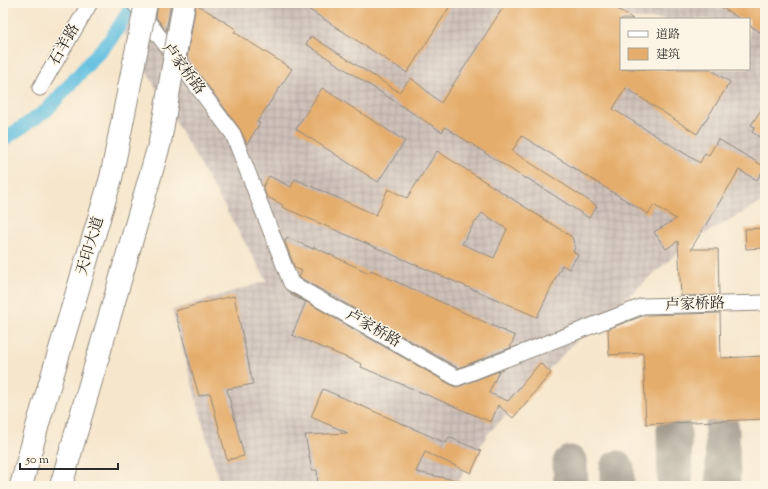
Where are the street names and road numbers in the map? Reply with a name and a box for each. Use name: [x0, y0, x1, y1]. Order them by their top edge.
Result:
street label: 石羊路: [45, 20, 85, 70]
street label: 卢家桥路: [157, 39, 209, 99]
street label: 天印大道: [72, 214, 110, 278]
street label: 卢家桥路: [665, 293, 725, 317]
street label: 卢家桥路: [342, 305, 404, 353]

